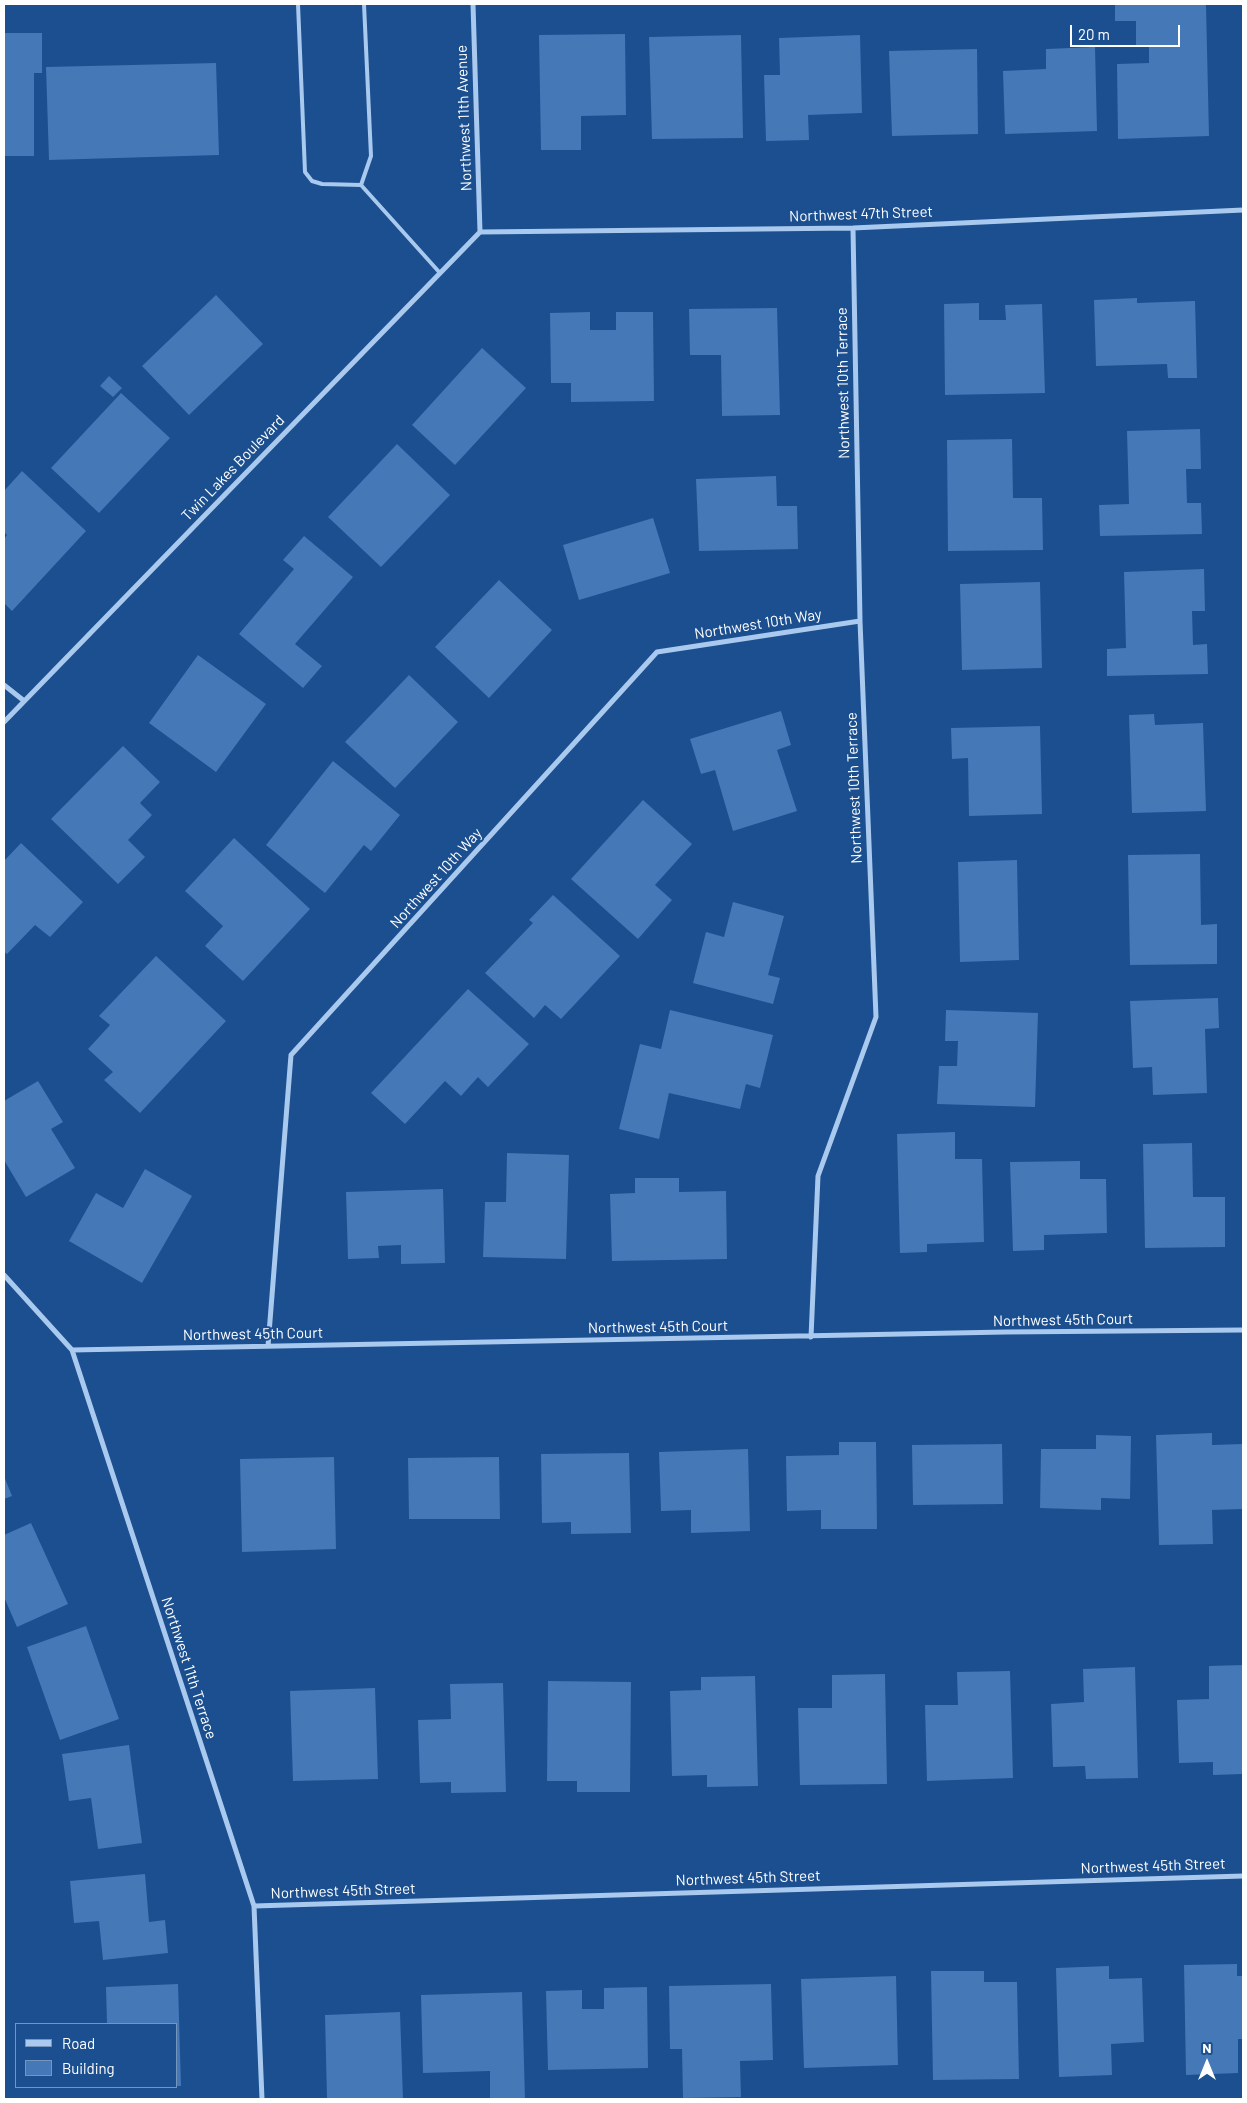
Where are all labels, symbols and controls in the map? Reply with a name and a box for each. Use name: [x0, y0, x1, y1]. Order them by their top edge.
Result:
scale bar: [1072, 15, 1182, 47]
text: 20 m: [1078, 25, 1110, 43]
street label: Northwest 11th Avenue: [452, 45, 476, 191]
street label: Northwest 47th Street: [789, 202, 933, 226]
street label: Northwest 10th Terrace: [833, 307, 853, 459]
street label: Twin Lakes Boulevard: [178, 411, 288, 525]
street label: Northwest 10th Way: [693, 605, 823, 643]
street label: Northwest 10th Terrace: [842, 712, 866, 864]
street label: Northwest 10th Way: [386, 824, 486, 932]
street label: Northwest 45th Court: [993, 1310, 1133, 1330]
street label: Northwest 45th Court: [588, 1317, 728, 1337]
street label: Northwest 45th Court: [183, 1324, 323, 1344]
street label: Northwest 11th Terrace: [158, 1595, 220, 1741]
street label: Northwest 45th Street: [1080, 1854, 1226, 1878]
street label: Northwest 45th Street: [675, 1866, 821, 1890]
street label: Northwest 45th Street: [270, 1879, 416, 1903]
legend: [15, 2023, 178, 2088]
text: Road: [62, 2034, 95, 2052]
north arrow: [1182, 2038, 1232, 2088]
text: N: [1202, 2039, 1212, 2056]
text: Building: [62, 2059, 115, 2077]

